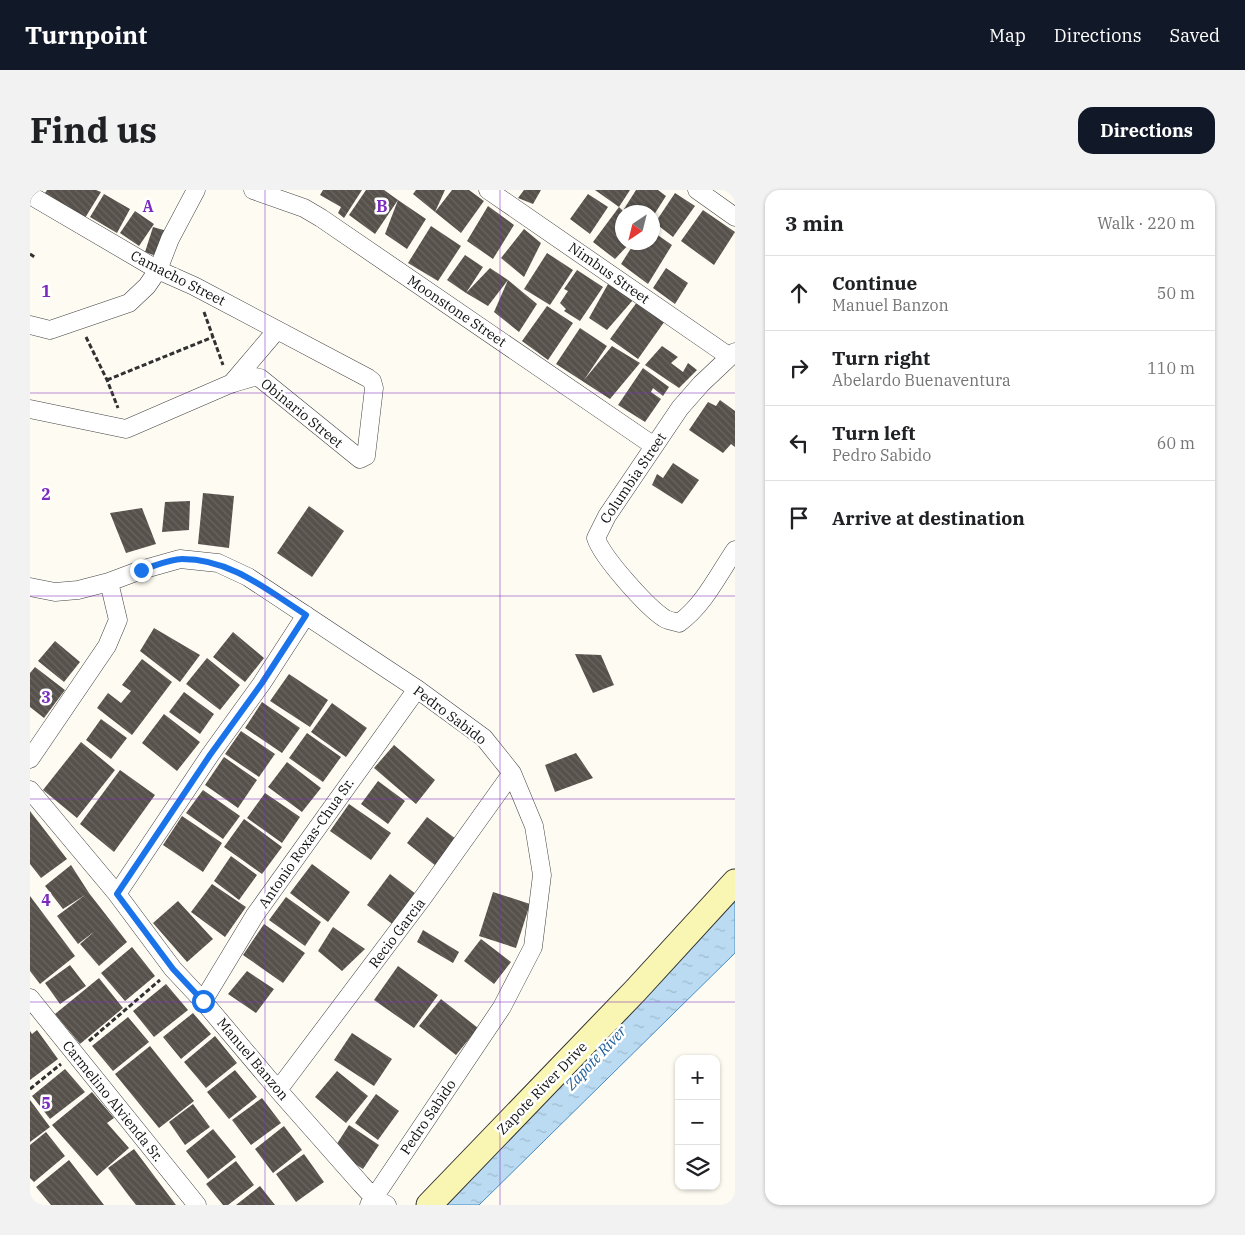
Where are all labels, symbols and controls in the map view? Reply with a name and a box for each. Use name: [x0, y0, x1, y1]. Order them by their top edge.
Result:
text: Turnpoint: [25, 19, 147, 51]
text: Map: [989, 24, 1026, 47]
text: Directions: [1054, 24, 1142, 47]
text: Saved: [1170, 24, 1220, 47]
text: Find us: [30, 107, 157, 153]
button: Directions: [1078, 107, 1215, 154]
text: A: [142, 196, 154, 216]
text: B: [376, 196, 388, 216]
north arrow: [615, 205, 660, 250]
text: 3 min: [785, 209, 844, 237]
text: Walk · 220 m: [1097, 213, 1195, 233]
street label: Nimbus Street: [565, 238, 653, 308]
street label: Camacho Street: [128, 246, 228, 310]
street label: Moonstone Street: [404, 271, 510, 351]
text: Continue: [832, 271, 917, 295]
icon: ahead: [785, 279, 813, 307]
text: 1: [41, 281, 51, 301]
text: 50 m: [1157, 283, 1195, 303]
text: Manuel Banzon: [832, 295, 949, 315]
text: Turn right: [832, 346, 930, 370]
icon: right: [785, 354, 813, 382]
text: 110 m: [1147, 358, 1195, 378]
text: Abelardo Buenaventura: [832, 370, 1011, 390]
street label: Obinario Street: [257, 374, 347, 452]
text: Turn left: [832, 421, 915, 445]
street label: Columbia Street: [596, 429, 670, 527]
icon: left: [785, 429, 813, 457]
text: 60 m: [1157, 433, 1195, 453]
text: Pedro Sabido: [832, 445, 931, 465]
text: 2: [41, 484, 51, 504]
icon: arrive: [785, 504, 813, 532]
text: Arrive at destination: [832, 506, 1025, 530]
route end: [130, 559, 153, 582]
street label: Pedro Sabido: [410, 682, 490, 748]
text: 3: [41, 687, 51, 707]
street label: Antonio Roxas-Chua Sr.: [254, 774, 358, 912]
text: 4: [41, 890, 51, 910]
street label: Recio Garcia: [365, 894, 429, 971]
route start: [192, 990, 215, 1013]
street label: Manuel Banzon: [213, 1014, 293, 1104]
water label: Zapote River: [560, 1021, 631, 1094]
street label: Carmelino Alvienda Sr.: [59, 1037, 167, 1165]
street label: Zapote River Drive: [493, 1038, 591, 1138]
map controls: [675, 1055, 720, 1190]
button: +: [675, 1055, 720, 1100]
street label: Pedro Sabido: [396, 1076, 460, 1158]
text: 5: [41, 1093, 51, 1113]
button: −: [675, 1100, 720, 1145]
button: layers: [675, 1145, 720, 1190]

